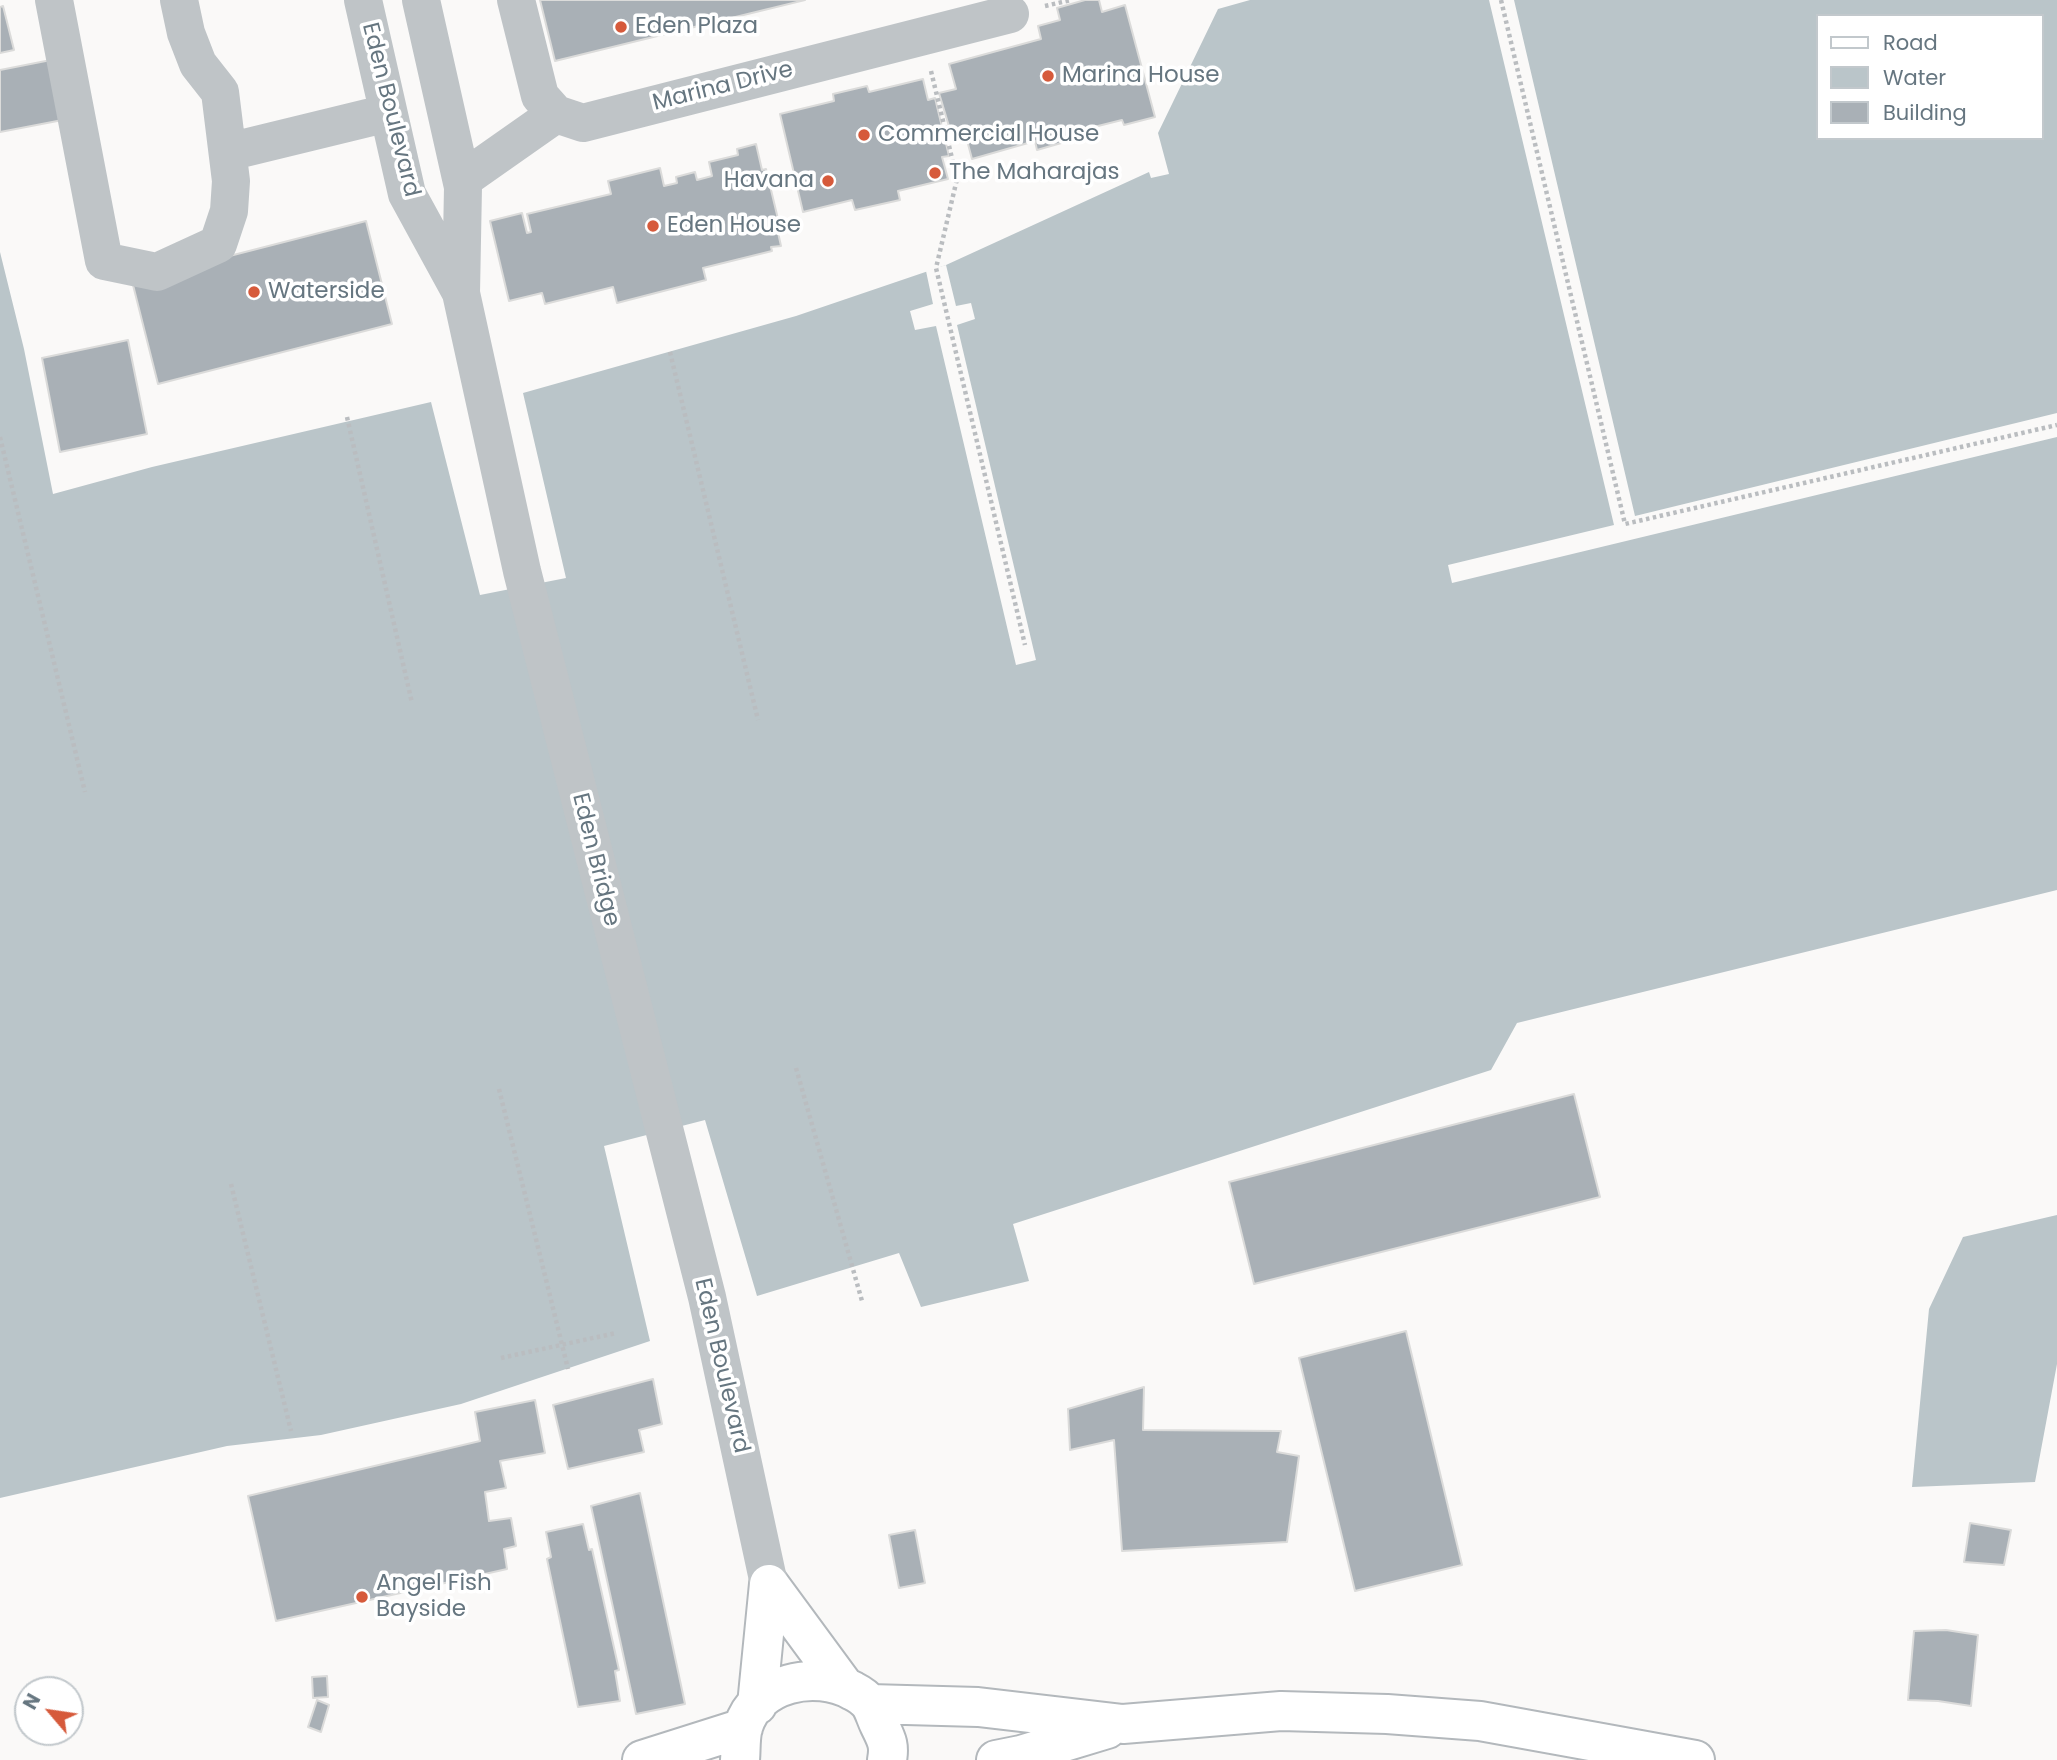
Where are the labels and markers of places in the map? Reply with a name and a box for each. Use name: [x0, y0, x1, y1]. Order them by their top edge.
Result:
place label: Eden Plaza: [635, 13, 758, 41]
marker: Eden Plaza: [613, 19, 629, 35]
place label: Marina House: [1062, 62, 1220, 90]
marker: Marina House: [1040, 68, 1056, 84]
place label: Commercial House: [878, 121, 1099, 149]
marker: Commercial House: [856, 127, 872, 143]
place label: The Maharajas: [949, 159, 1120, 187]
marker: The Maharajas: [927, 165, 943, 181]
place label: Havana: [724, 167, 814, 195]
marker: Havana: [820, 173, 836, 189]
place label: Eden House: [667, 212, 801, 240]
marker: Eden House: [645, 218, 661, 234]
place label: Waterside: [268, 278, 385, 306]
marker: Waterside: [246, 284, 262, 300]
place label: Angel Fish Bayside: [376, 1570, 492, 1624]
marker: Angel Fish Bayside: [354, 1589, 370, 1605]

